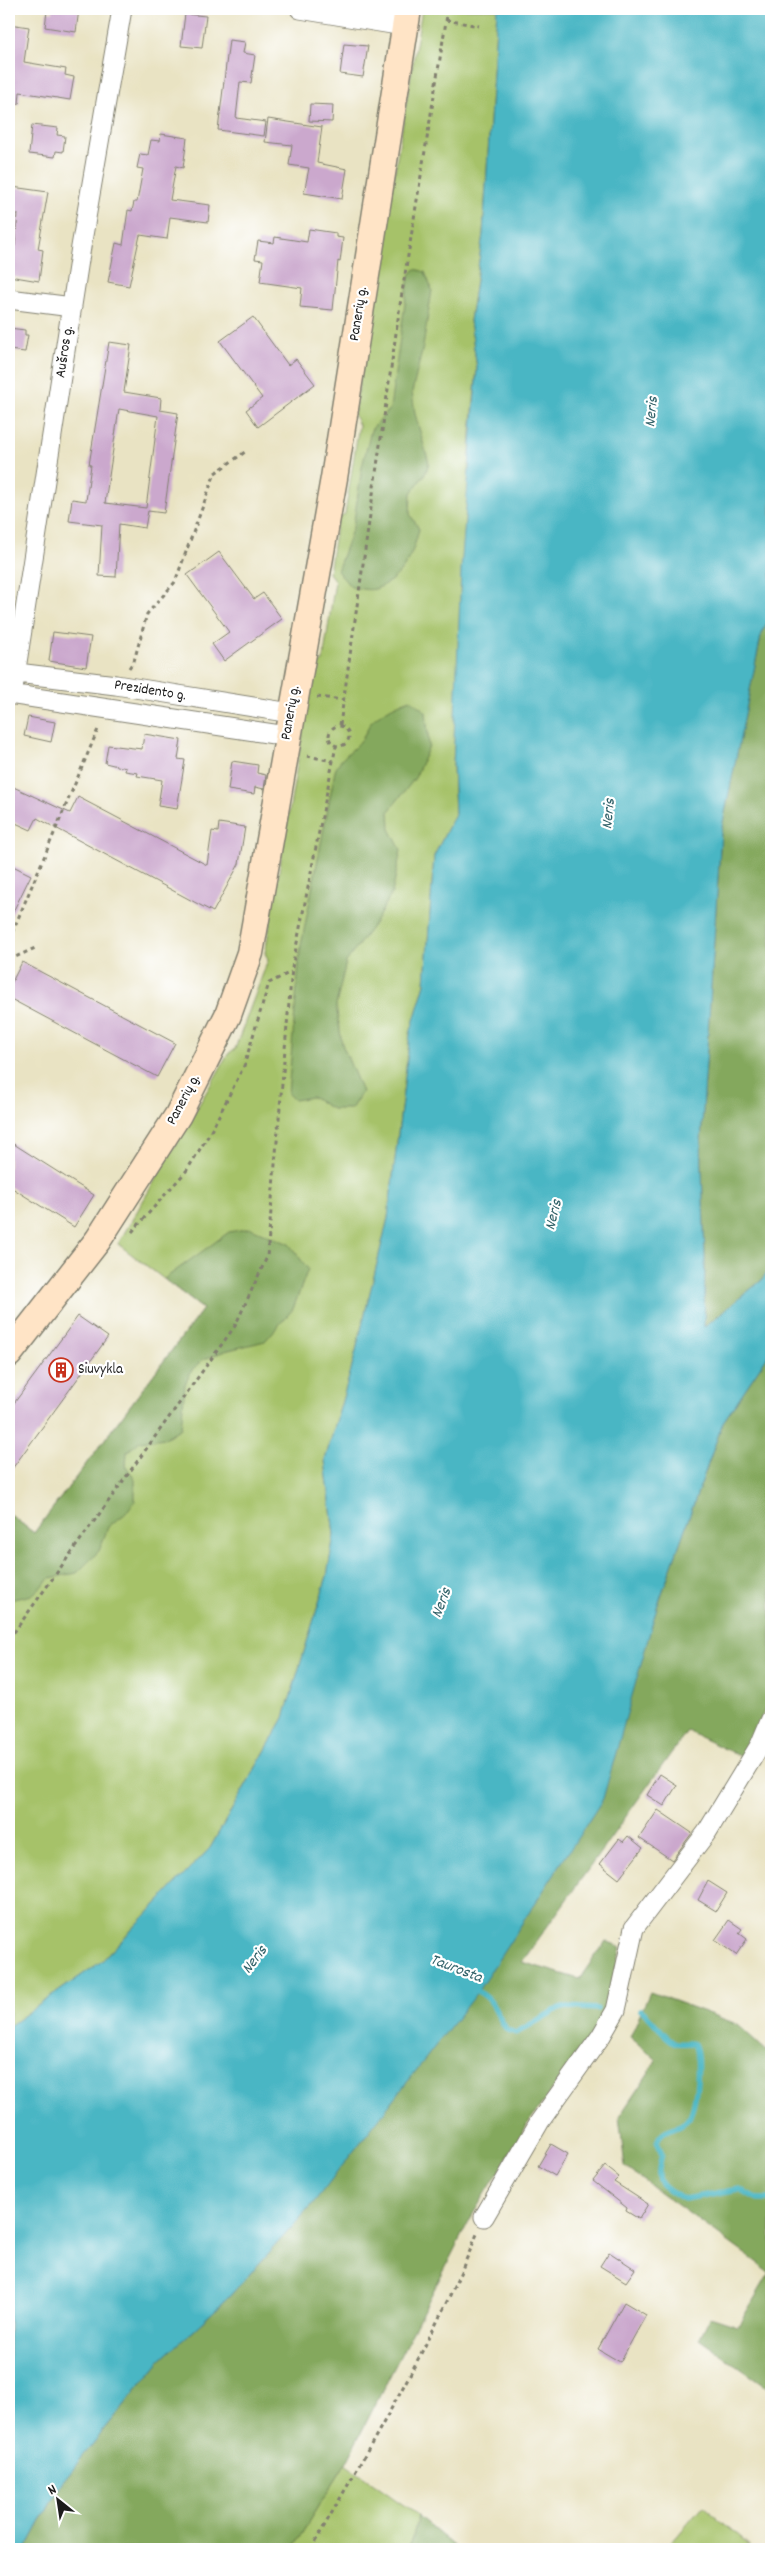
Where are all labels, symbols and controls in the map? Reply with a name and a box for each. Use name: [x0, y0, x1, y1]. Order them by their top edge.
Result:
street label: Panerių g.: [344, 285, 374, 343]
street label: Aušros g.: [50, 325, 80, 379]
water label: Neris: [639, 394, 665, 428]
street label: Prezidento g.: [112, 674, 188, 708]
street label: Panerių g.: [275, 684, 307, 742]
water label: Neris: [596, 796, 622, 830]
street label: Panerių g.: [161, 1071, 207, 1129]
water label: Neris: [539, 1196, 569, 1233]
building icon: Siuvykla: [48, 1357, 74, 1383]
place label: Siuvykla: [78, 1359, 124, 1381]
water label: Neris: [426, 1583, 459, 1621]
water label: Neris: [237, 1940, 274, 1979]
water label: Taurosta: [427, 1949, 487, 1990]
north arrow: [32, 2476, 82, 2526]
text: N: [45, 2480, 61, 2501]

